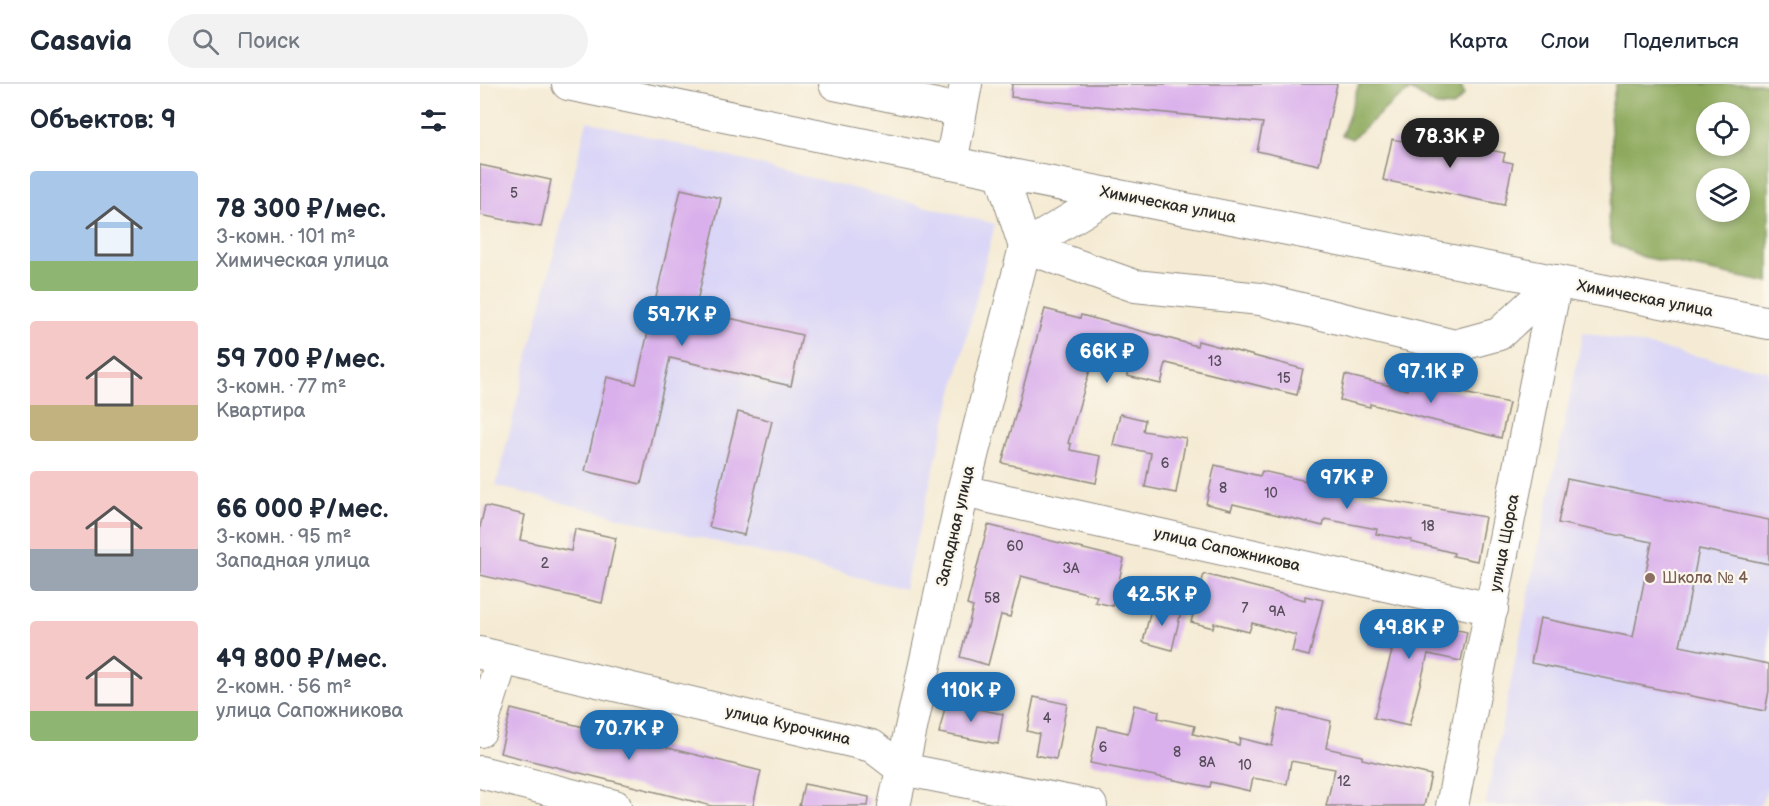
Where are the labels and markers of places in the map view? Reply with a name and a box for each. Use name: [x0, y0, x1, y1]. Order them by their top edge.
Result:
pin: 78.3K ₽: [1395, 118, 1505, 169]
pin: 59.7K ₽: [627, 296, 737, 347]
pin: 66K ₽: [1065, 333, 1149, 384]
pin: 97.1K ₽: [1376, 353, 1486, 404]
pin: 97K ₽: [1305, 459, 1389, 510]
place label: Школа № 4: [1662, 569, 1748, 588]
marker: Школа № 4: [1643, 571, 1657, 585]
pin: 42.5K ₽: [1107, 576, 1217, 627]
pin: 49.8K ₽: [1354, 609, 1464, 660]
pin: 110K ₽: [922, 672, 1020, 723]
pin: 70.7K ₽: [574, 710, 684, 761]

